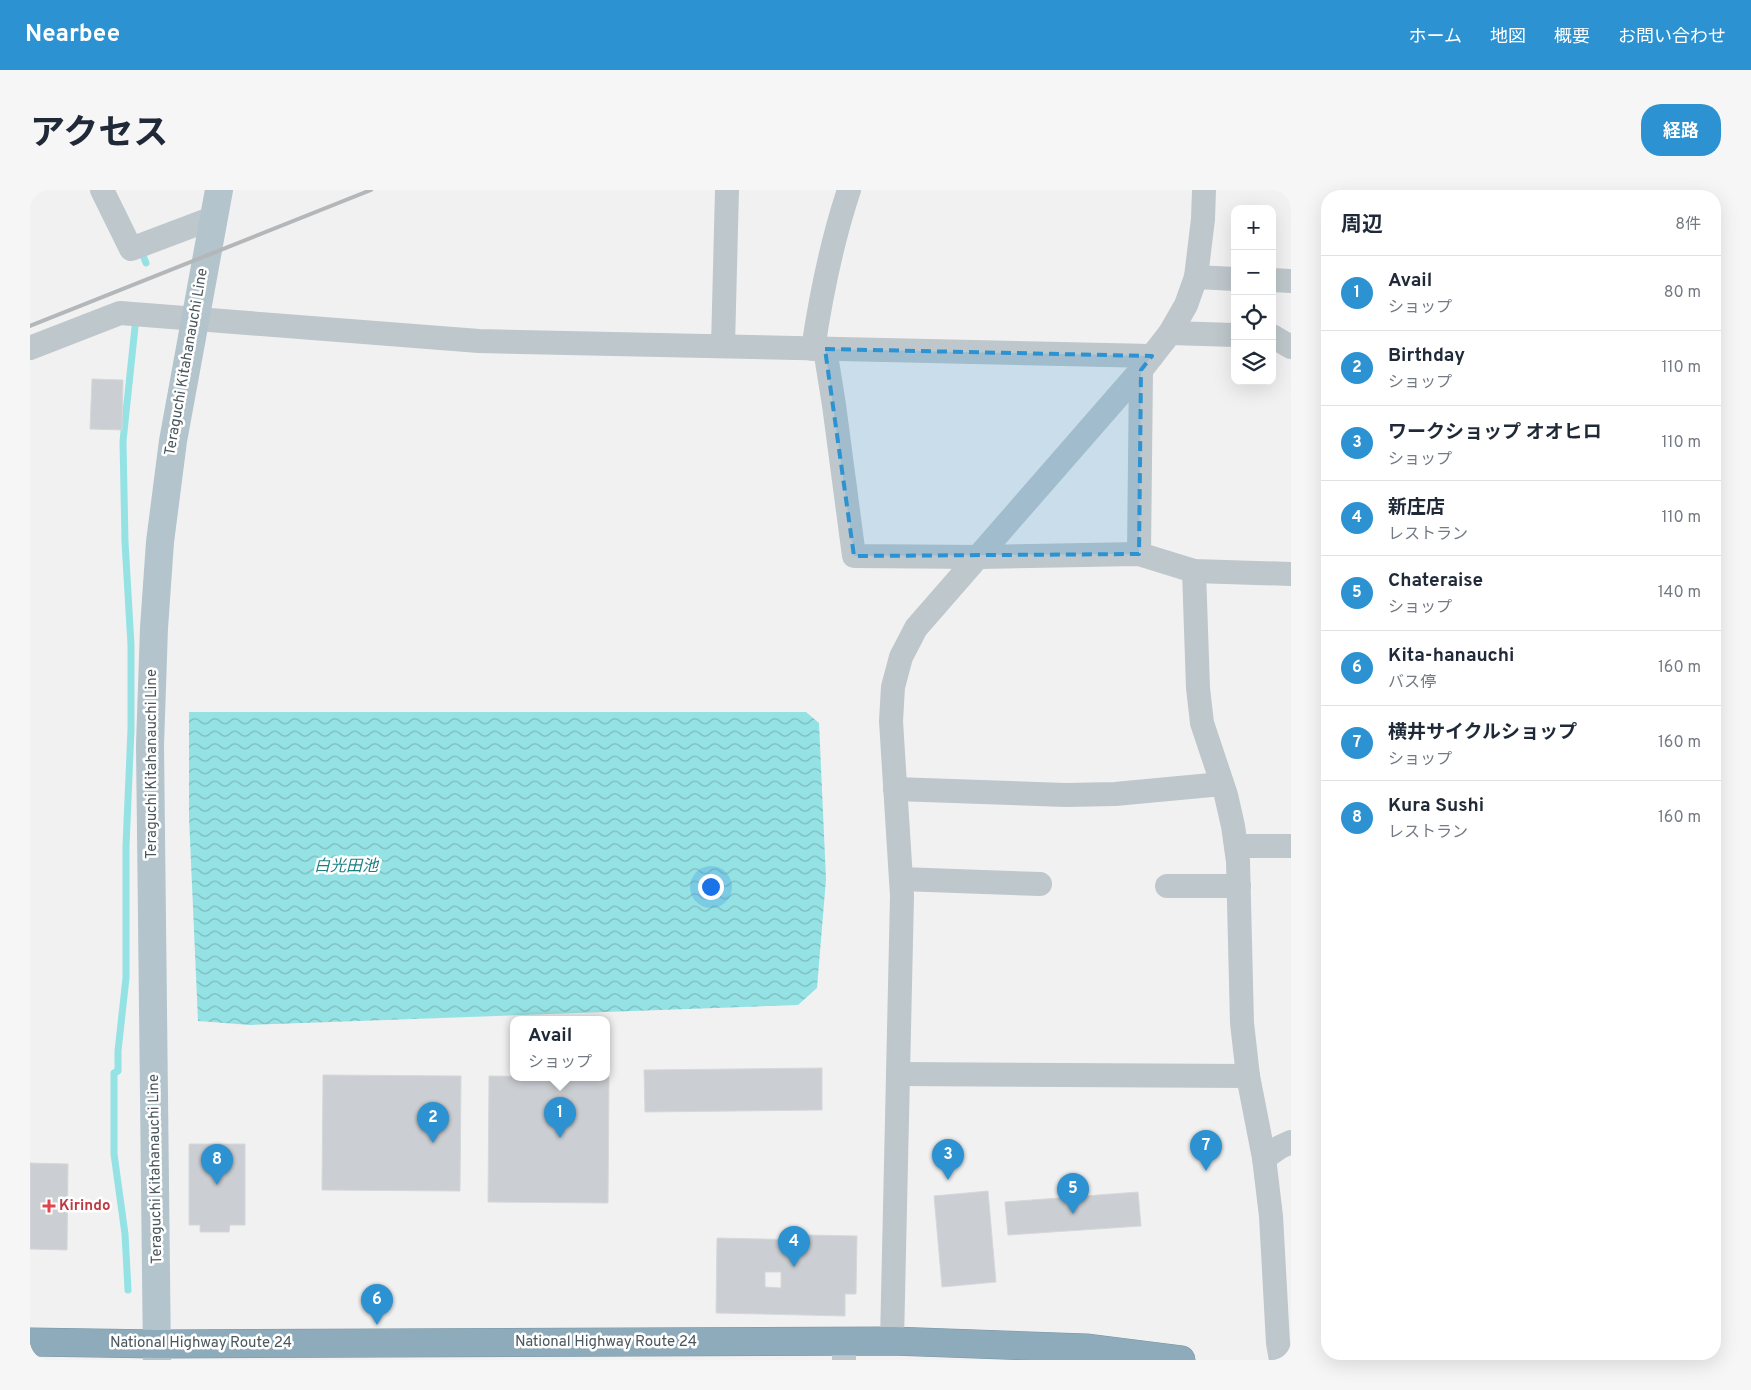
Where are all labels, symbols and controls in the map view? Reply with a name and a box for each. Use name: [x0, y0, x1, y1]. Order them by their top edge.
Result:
text: Nearbee: [25, 20, 120, 50]
text: ホーム: [1409, 26, 1462, 49]
text: 地図: [1490, 26, 1526, 49]
text: 概要: [1554, 26, 1590, 49]
text: お問い合わせ: [1618, 26, 1726, 49]
button: 経路: [1641, 104, 1721, 156]
text: アクセス: [30, 113, 168, 157]
map controls: [1231, 205, 1276, 385]
button: +: [1231, 205, 1276, 250]
text: 周辺: [1341, 212, 1383, 239]
text: 8件: [1675, 215, 1701, 235]
button: −: [1231, 250, 1276, 295]
street label: Teraguchi Kitahanauchi Line: [161, 267, 213, 457]
text: Avail: [1388, 269, 1432, 293]
text: 1: [1354, 283, 1360, 303]
text: 80 m: [1664, 283, 1701, 303]
button: locate: [1231, 295, 1276, 340]
text: ショップ: [1388, 298, 1452, 318]
button: layers: [1231, 340, 1276, 385]
text: Birthday: [1388, 344, 1465, 368]
text: 2: [1352, 358, 1362, 378]
text: 110 m: [1661, 358, 1701, 378]
text: ショップ: [1388, 373, 1452, 393]
text: ワークショップ オオヒロ: [1388, 421, 1602, 445]
text: 3: [1352, 433, 1362, 453]
text: 110 m: [1661, 433, 1701, 453]
text: ショップ: [1388, 450, 1452, 470]
text: 新庄店: [1388, 496, 1445, 520]
text: 4: [1352, 508, 1362, 528]
text: 110 m: [1661, 508, 1701, 528]
text: レストラン: [1388, 525, 1468, 545]
text: Chateraise: [1388, 569, 1483, 593]
text: 5: [1352, 583, 1362, 603]
text: 140 m: [1658, 583, 1701, 603]
text: ショップ: [1388, 598, 1452, 618]
text: Kita-hanauchi: [1388, 644, 1514, 668]
text: 6: [1352, 658, 1362, 678]
text: 160 m: [1658, 658, 1701, 678]
street label: Teraguchi Kitahanauchi Line: [143, 669, 162, 859]
text: バス停: [1388, 673, 1436, 693]
text: 横井サイクルショップ: [1388, 721, 1577, 745]
text: 7: [1353, 733, 1361, 753]
text: 160 m: [1658, 733, 1701, 753]
text: ショップ: [1388, 750, 1452, 770]
text: Kura Sushi: [1388, 794, 1484, 818]
text: 8: [1352, 808, 1362, 828]
text: 160 m: [1658, 808, 1701, 828]
text: レストラン: [1388, 823, 1468, 843]
water label: 白光田池: [314, 857, 380, 877]
your location: [698, 874, 724, 900]
popup: [510, 1016, 610, 1081]
text: Avail: [528, 1024, 572, 1048]
text: ショップ: [528, 1053, 592, 1073]
street label: Teraguchi Kitahanauchi Line: [145, 1074, 167, 1264]
pin: 1: [544, 1097, 576, 1138]
pin: 2: [417, 1102, 449, 1143]
pin: 7: [1190, 1130, 1222, 1171]
pin: 3: [932, 1139, 964, 1180]
pin: 8: [201, 1144, 233, 1185]
pin: 5: [1057, 1173, 1089, 1214]
place label: Kirindo: [59, 1197, 110, 1216]
marker: Kirindo: [43, 1200, 55, 1212]
pin: 4: [778, 1226, 810, 1267]
pin: 6: [361, 1284, 393, 1325]
street label: National Highway Route 24: [515, 1333, 697, 1352]
street label: National Highway Route 24: [110, 1334, 292, 1353]

